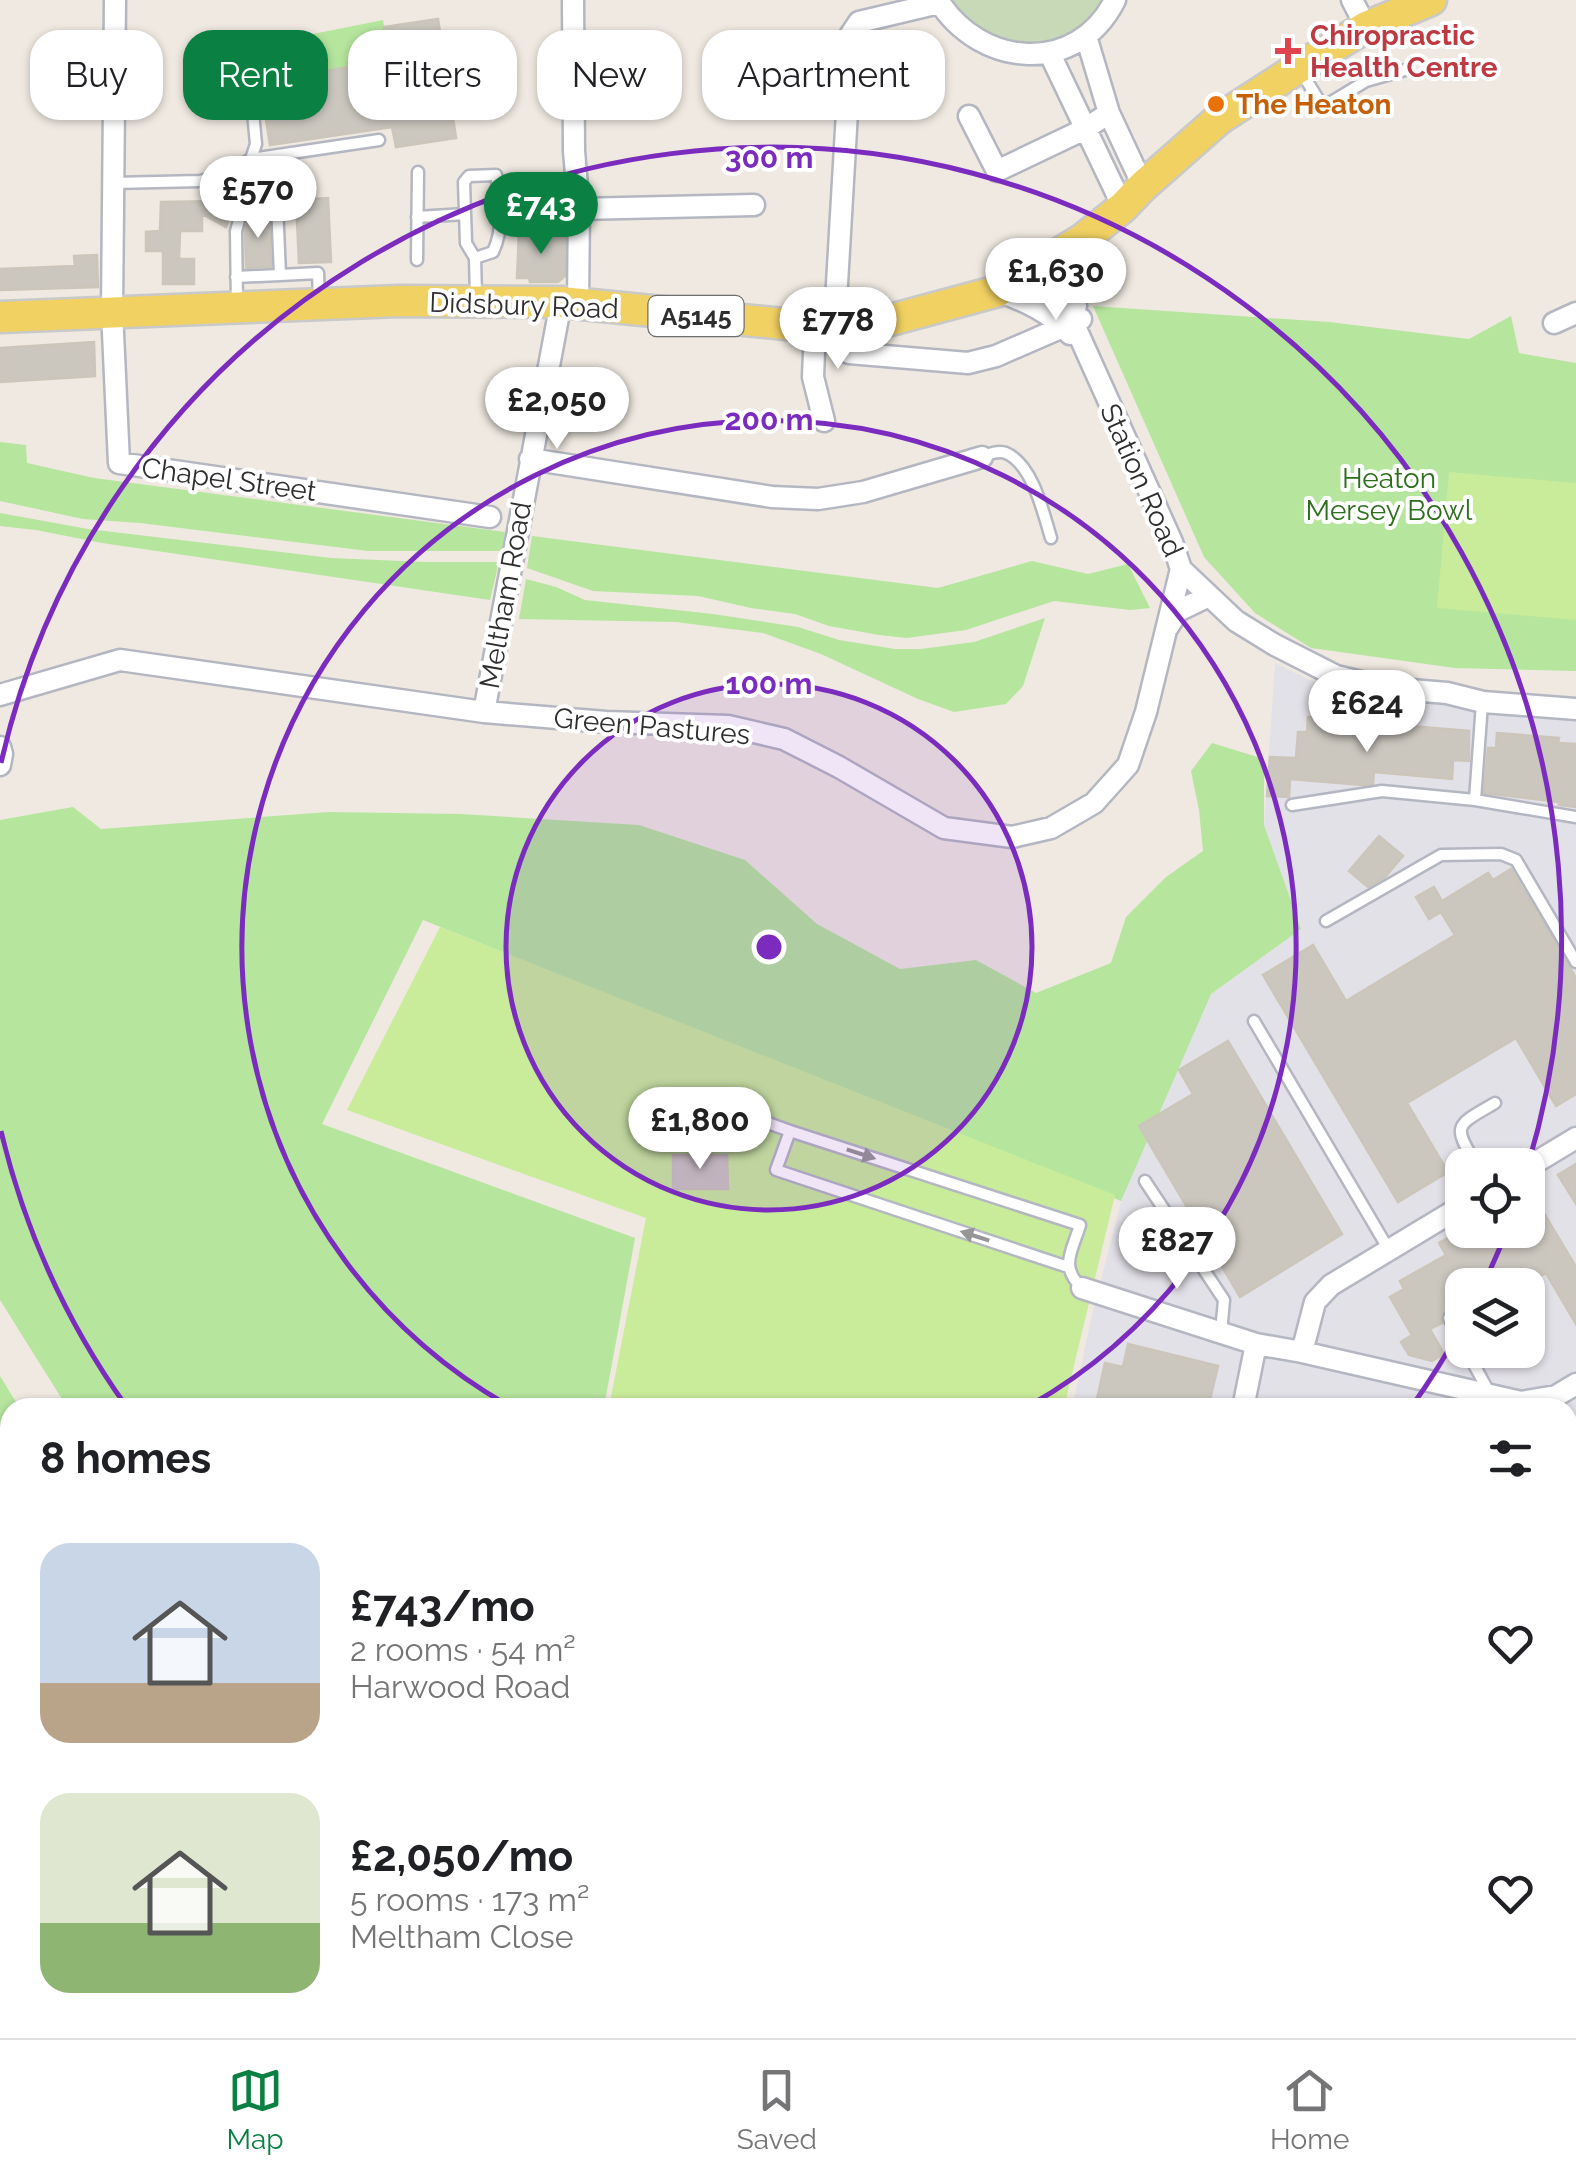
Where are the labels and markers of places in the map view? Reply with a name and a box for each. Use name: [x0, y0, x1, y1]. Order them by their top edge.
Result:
place label: Chiropractic Health Centre: [1310, 19, 1498, 84]
marker: Chiropractic Health Centre: [1275, 38, 1301, 64]
place label: The Heaton: [1236, 88, 1392, 121]
marker: The Heaton: [1205, 93, 1227, 115]
pin: £570: [199, 156, 317, 241]
pin: £743: [482, 172, 600, 257]
pin: £1,630: [975, 238, 1137, 323]
pin: £778: [779, 287, 897, 372]
pin: £2,050: [476, 367, 638, 452]
pin: £624: [1308, 670, 1426, 755]
centre of rings: [751, 929, 787, 965]
pin: £1,800: [619, 1087, 781, 1172]
pin: £827: [1118, 1207, 1236, 1292]

